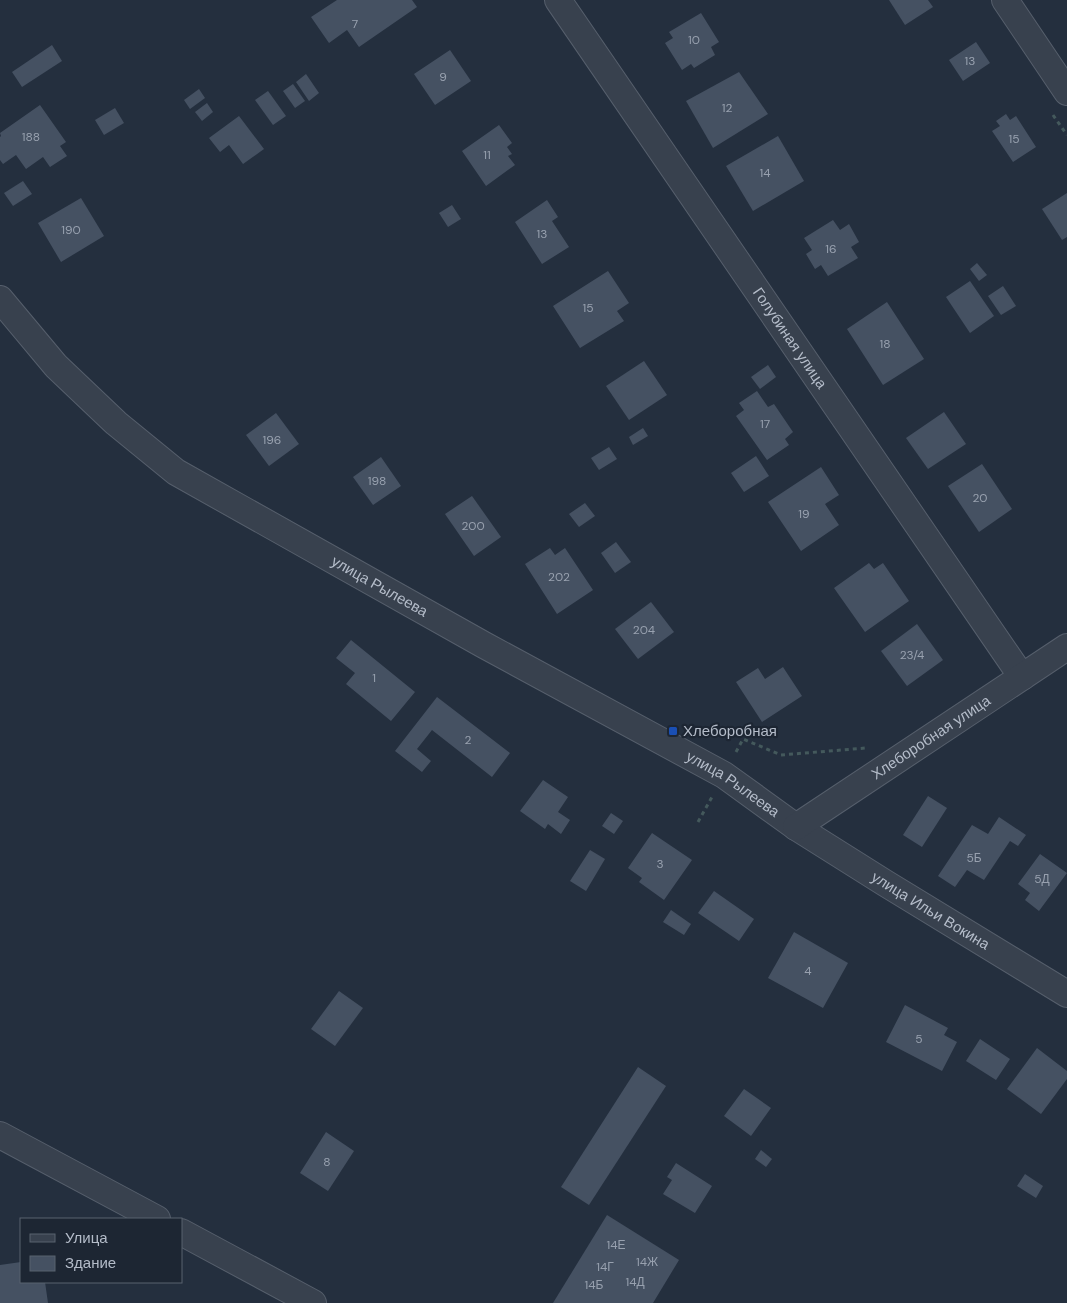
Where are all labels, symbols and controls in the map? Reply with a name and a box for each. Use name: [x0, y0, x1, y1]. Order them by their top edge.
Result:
house number: 7: [352, 16, 358, 32]
house number: 10: [688, 32, 700, 48]
house number: 13: [965, 53, 975, 69]
house number: 9: [439, 69, 447, 85]
house number: 12: [722, 100, 732, 116]
house number: 188: [22, 129, 40, 145]
house number: 15: [1008, 131, 1020, 147]
house number: 11: [483, 147, 491, 163]
house number: 14: [759, 165, 771, 181]
house number: 190: [61, 222, 81, 238]
house number: 13: [537, 226, 547, 242]
house number: 16: [825, 241, 837, 257]
street label: Голубиная улица: [748, 284, 832, 393]
house number: 15: [582, 300, 594, 316]
house number: 18: [879, 336, 891, 352]
house number: 17: [760, 416, 770, 432]
house number: 196: [263, 432, 281, 448]
house number: 198: [368, 473, 386, 489]
house number: 20: [972, 490, 988, 506]
house number: 19: [798, 506, 810, 522]
house number: 200: [461, 518, 485, 534]
street label: улица Рылеева: [328, 551, 432, 622]
house number: 202: [548, 569, 570, 585]
house number: 204: [633, 622, 655, 638]
house number: 23/4: [900, 647, 924, 663]
house number: 1: [372, 670, 376, 686]
street label: Хлеборобная улица: [867, 690, 995, 784]
place label: Хлеборобная: [683, 721, 777, 741]
marker: Хлеборобная: [667, 725, 679, 737]
house number: 2: [465, 732, 472, 748]
street label: улица Рылеева: [683, 746, 784, 822]
house number: 5Б: [966, 850, 982, 866]
house number: 3: [656, 856, 664, 872]
street label: улица Ильи Вокина: [868, 867, 994, 955]
house number: 5Д: [1034, 871, 1050, 887]
house number: 4: [804, 963, 812, 979]
house number: 5: [915, 1031, 923, 1047]
house number: 8: [323, 1154, 331, 1170]
legend: [20, 1218, 182, 1283]
text: Улица: [65, 1228, 108, 1248]
house number: 14Е: [606, 1237, 626, 1253]
text: Здание: [65, 1253, 116, 1273]
house number: 14Ж: [636, 1254, 658, 1270]
house number: 14Г: [596, 1259, 614, 1275]
house number: 14Д: [625, 1274, 645, 1290]
house number: 14Б: [585, 1277, 604, 1293]

